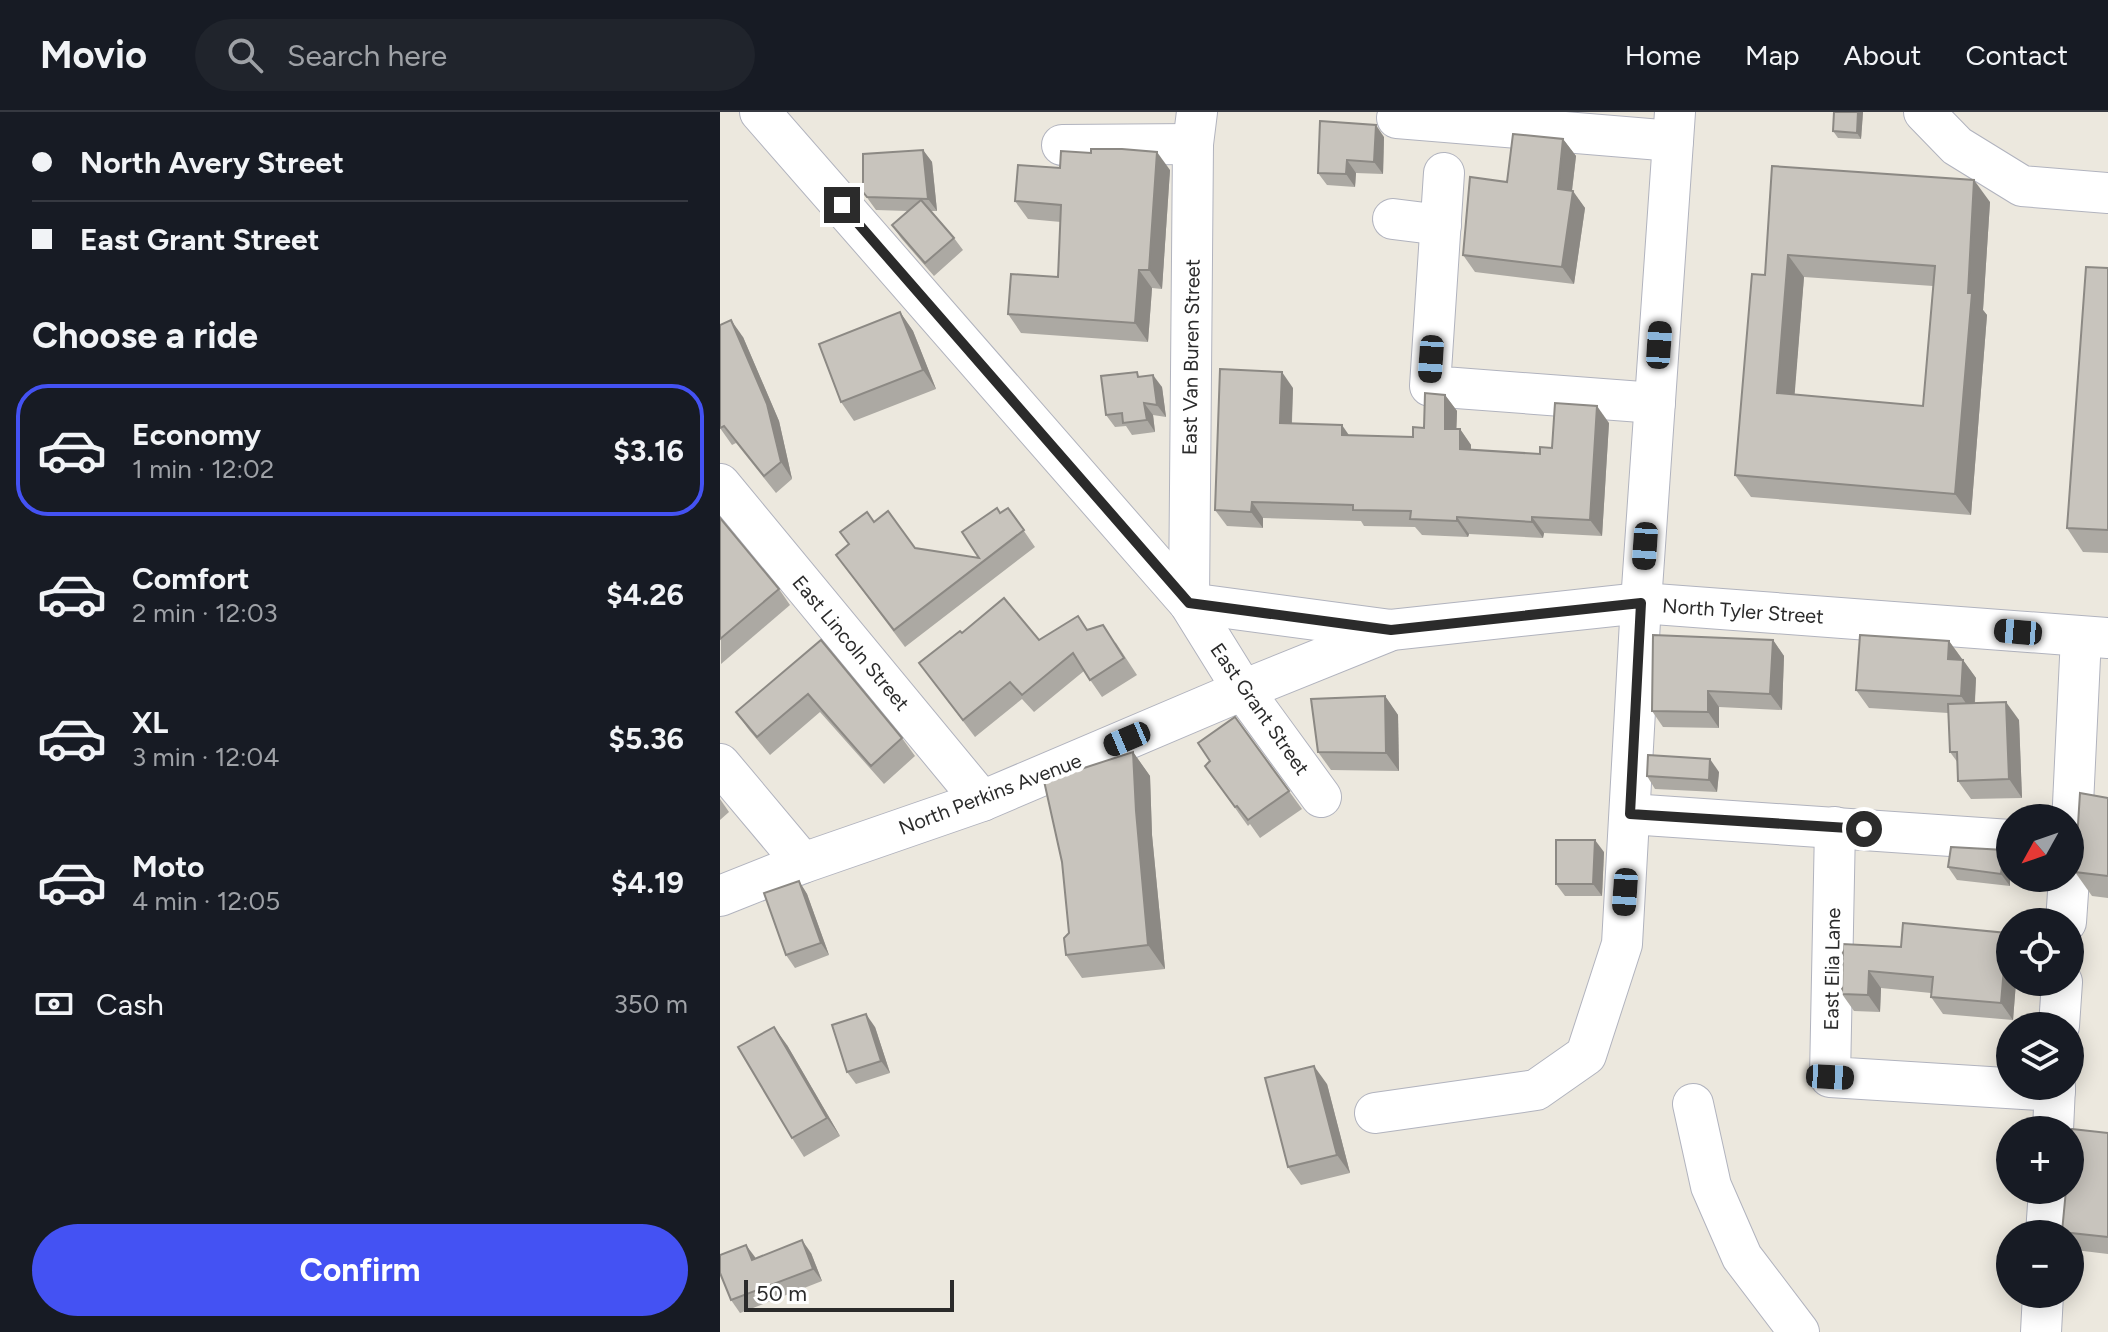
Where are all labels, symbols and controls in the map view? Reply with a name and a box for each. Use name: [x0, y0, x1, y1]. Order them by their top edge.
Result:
search box: [195, 19, 755, 91]
text: Movio: [40, 32, 147, 78]
icon: search: [223, 33, 267, 77]
text: Search here: [287, 37, 447, 74]
text: Home: [1625, 38, 1701, 72]
text: Map: [1745, 38, 1800, 72]
text: About: [1844, 38, 1921, 72]
text: Contact: [1965, 38, 2068, 72]
text: North Avery Street: [80, 144, 344, 181]
route end: [824, 187, 860, 223]
text: East Grant Street: [80, 221, 320, 258]
street label: East Van Buren Street: [1177, 259, 1205, 455]
text: Choose a ride: [32, 314, 258, 357]
car: [1645, 320, 1673, 370]
car: [1417, 334, 1445, 384]
icon: car: [36, 414, 108, 486]
text: Economy: [132, 416, 261, 453]
text: $3.16: [613, 432, 684, 469]
text: 1 min · 12:02: [132, 453, 274, 485]
car: [1631, 521, 1659, 571]
icon: car: [36, 558, 108, 630]
text: Comfort: [132, 560, 250, 597]
street label: East Lincoln Street: [787, 571, 915, 715]
text: $4.26: [606, 576, 684, 613]
street label: North Tyler Street: [1661, 593, 1825, 629]
text: 2 min · 12:03: [132, 597, 278, 629]
car: [1993, 618, 2043, 646]
street label: East Grant Street: [1206, 638, 1314, 780]
icon: car: [36, 702, 108, 774]
text: XL: [132, 704, 168, 741]
car: [1100, 719, 1154, 759]
text: $5.36: [608, 720, 684, 757]
text: 3 min · 12:04: [132, 741, 279, 773]
street label: North Perkins Avenue: [895, 748, 1085, 840]
north arrow: [1996, 804, 2084, 892]
map controls: [1996, 804, 2084, 1308]
route start: [1846, 811, 1882, 847]
icon: car: [36, 846, 108, 918]
text: Moto: [132, 848, 204, 885]
text: $4.19: [611, 864, 684, 901]
car: [1611, 867, 1639, 917]
text: 4 min · 12:05: [132, 885, 280, 917]
street label: East Elia Lane: [1819, 907, 1845, 1030]
button: locate: [1996, 908, 2084, 996]
icon: cash: [32, 982, 76, 1026]
text: Cash: [96, 986, 164, 1023]
text: 350 m: [614, 988, 688, 1020]
button: layers: [1996, 1012, 2084, 1100]
car: [1805, 1064, 1855, 1090]
button: +: [1996, 1116, 2084, 1204]
button: −: [1996, 1220, 2084, 1308]
button: Confirm: [32, 1224, 688, 1316]
scale bar: [744, 1276, 954, 1312]
text: 50 m: [756, 1280, 807, 1307]

